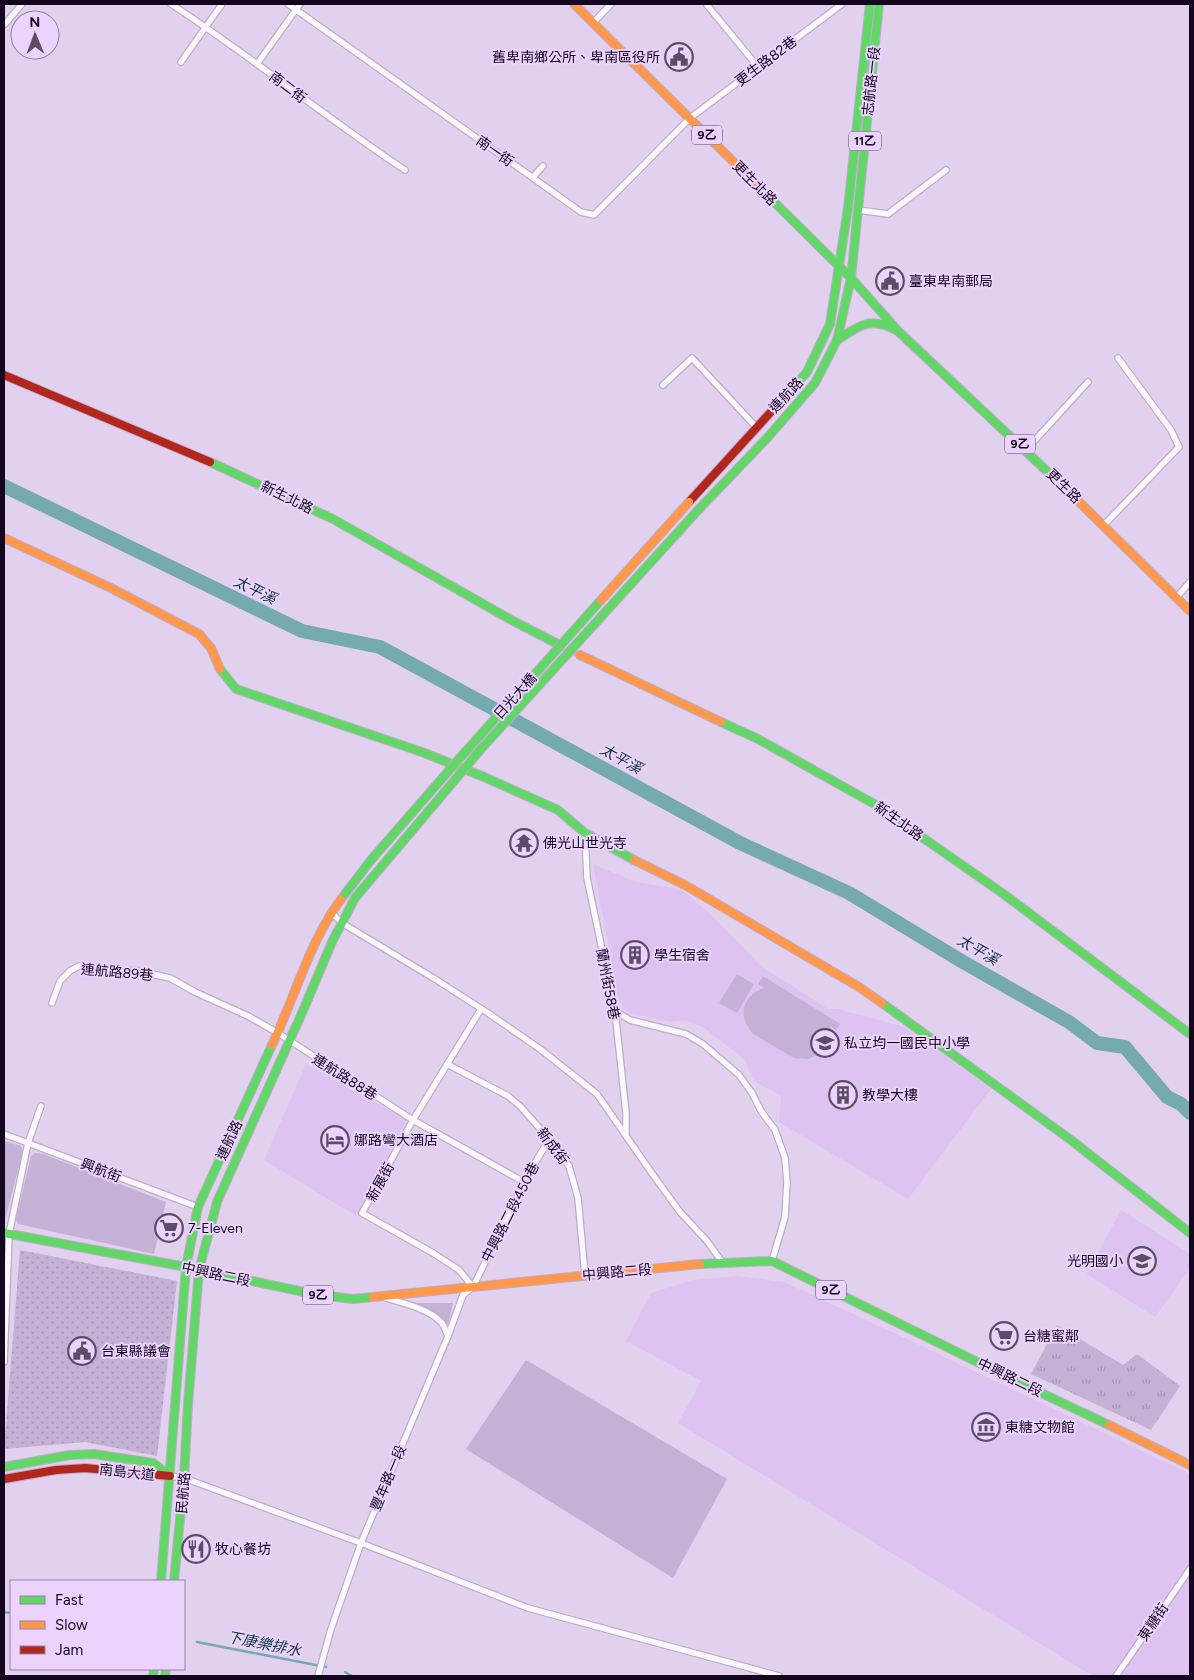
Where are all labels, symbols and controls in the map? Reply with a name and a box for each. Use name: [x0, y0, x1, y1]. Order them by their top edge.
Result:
north arrow: [10, 10, 60, 60]
text: N: [29, 14, 40, 31]
street label: 更生路82巷: [732, 33, 800, 90]
public building icon: 舊卑南鄉公所、卑南區役所: [664, 42, 694, 72]
street label: 志航路一段: [859, 45, 884, 117]
place label: 舊卑南鄉公所、卑南區役所: [492, 49, 660, 66]
street label: 南二街: [266, 68, 310, 107]
road number: 9乙: [692, 126, 722, 144]
street label: 南一街: [473, 132, 517, 170]
road number: 11乙: [849, 132, 881, 150]
street label: 更生北路: [729, 158, 780, 209]
public building icon: 臺東卑南郵局: [875, 266, 905, 296]
place label: 臺東卑南郵局: [909, 273, 993, 290]
street label: 連航路: [766, 374, 807, 416]
road number: 9乙: [1005, 434, 1035, 454]
street label: 更生路: [1043, 466, 1085, 507]
street label: 新生北路: [258, 478, 316, 517]
water label: 太平溪: [231, 572, 281, 609]
street label: 日光大橋: [490, 670, 540, 723]
water label: 太平溪: [597, 740, 647, 779]
street label: 新生北路: [871, 798, 927, 844]
temple icon: 佛光山世光寺: [509, 828, 539, 858]
place label: 佛光山世光寺: [543, 835, 627, 852]
water label: 太平溪: [954, 931, 1004, 970]
building icon: 學生宿舍: [620, 940, 650, 970]
street label: 蘭州街58巷: [592, 947, 623, 1021]
place label: 學生宿舍: [654, 947, 710, 964]
street label: 連航路89巷: [80, 961, 154, 984]
school or university icon: 私立均一國民中小學: [810, 1028, 840, 1058]
place label: 私立均一國民中小學: [844, 1035, 970, 1052]
street label: 連航路88巷: [309, 1051, 380, 1104]
building icon: 教學大樓: [828, 1080, 858, 1110]
place label: 教學大樓: [862, 1087, 918, 1104]
street label: 連航路: [213, 1118, 246, 1163]
street label: 新成街: [533, 1124, 572, 1168]
hotel icon: 娜路彎大酒店: [320, 1125, 350, 1155]
place label: 娜路彎大酒店: [354, 1132, 438, 1149]
street label: 興航街: [78, 1155, 123, 1186]
street label: 中興路二段450巷: [478, 1159, 543, 1265]
street label: 新展街: [363, 1160, 398, 1205]
supermarket icon: 7-Eleven: [154, 1213, 184, 1243]
place label: 7-Eleven: [188, 1220, 243, 1237]
school or university icon: 光明國小: [1127, 1246, 1157, 1276]
place label: 光明國小: [1067, 1253, 1123, 1270]
street label: 中興路二段: [180, 1259, 252, 1290]
street label: 中興路二段: [581, 1261, 653, 1284]
road number: 9乙: [816, 1280, 846, 1300]
road number: 9乙: [303, 1286, 333, 1304]
supermarket icon: 台糖蜜鄰: [989, 1321, 1019, 1351]
place label: 台糖蜜鄰: [1023, 1328, 1079, 1345]
public building icon: 台東縣議會: [67, 1336, 97, 1366]
place label: 台東縣議會: [101, 1343, 171, 1360]
street label: 中興路二段: [975, 1354, 1045, 1400]
museum icon: 東糖文物館: [971, 1412, 1001, 1442]
place label: 東糖文物館: [1005, 1419, 1075, 1436]
street label: 豐年路一段: [367, 1443, 410, 1514]
street label: 南島大道: [98, 1461, 156, 1484]
street label: 民航路: [173, 1471, 194, 1515]
restaurant icon: 牧心餐坊: [181, 1534, 211, 1564]
place label: 牧心餐坊: [215, 1541, 271, 1558]
legend: [10, 1580, 185, 1670]
text: Fast: [55, 1591, 84, 1609]
street label: 東糖街: [1135, 1600, 1172, 1644]
text: Slow: [55, 1616, 88, 1634]
water label: 下康樂排水: [225, 1628, 304, 1660]
text: Jam: [55, 1641, 83, 1659]

